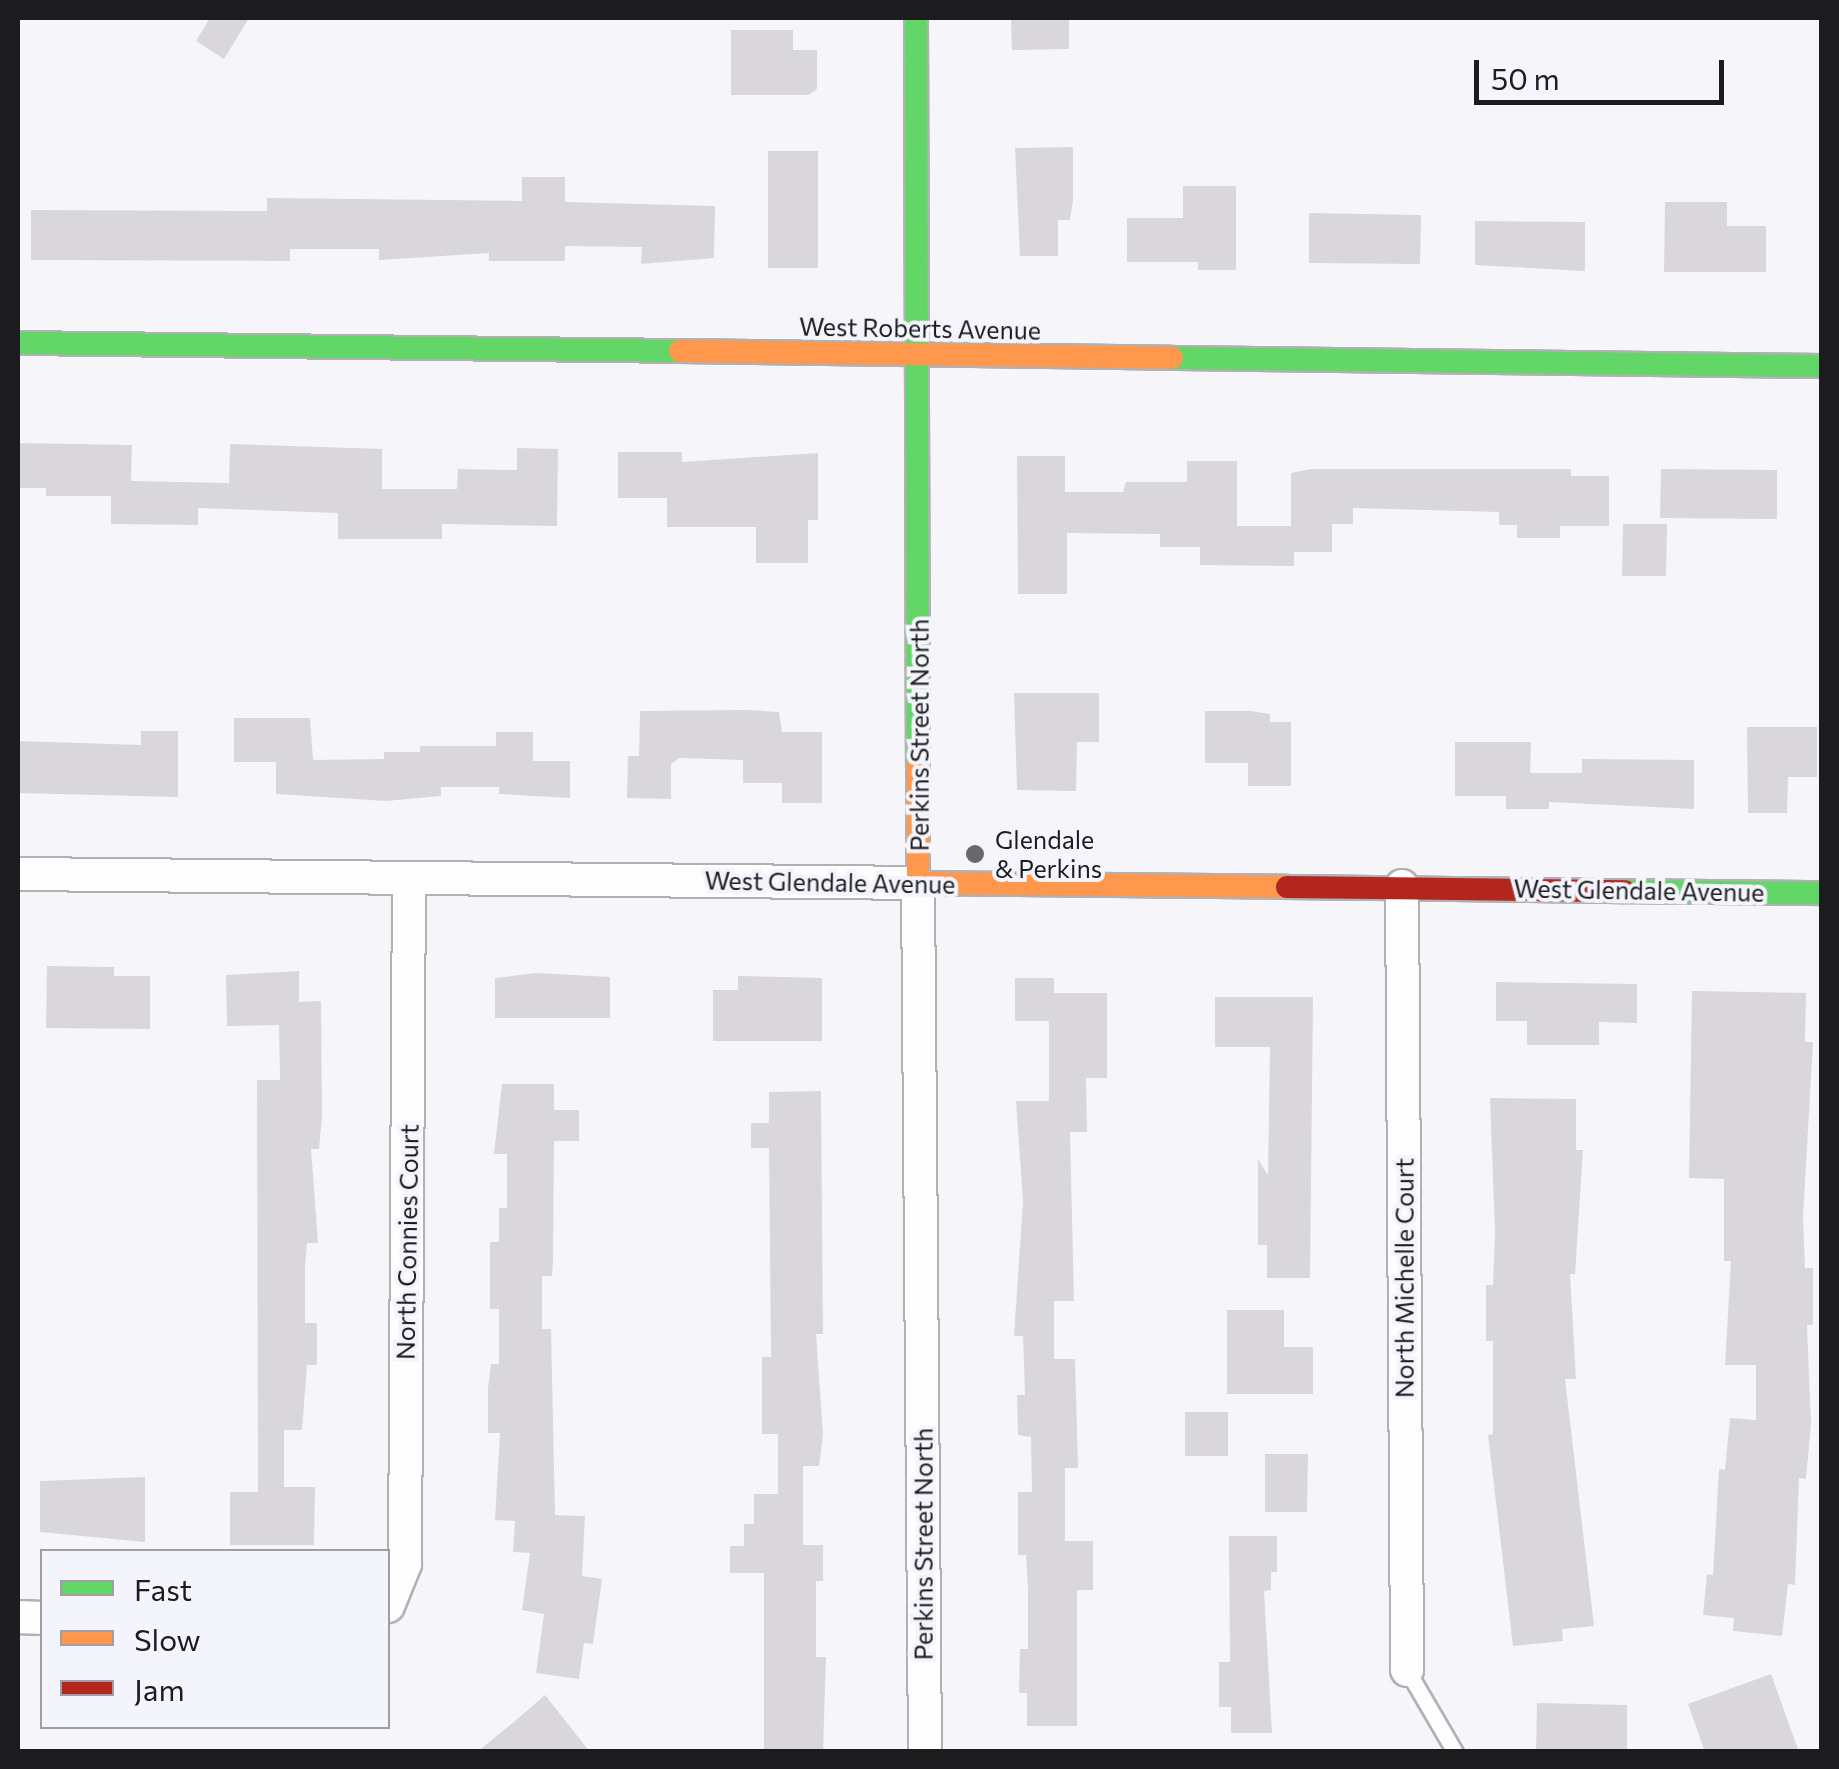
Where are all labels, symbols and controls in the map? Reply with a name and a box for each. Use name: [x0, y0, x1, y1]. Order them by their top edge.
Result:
scale bar: [1479, 40, 1729, 102]
text: 50 m: [1491, 59, 1560, 96]
street label: West Roberts Avenue: [799, 311, 1041, 345]
street label: Perkins Street North: [904, 619, 934, 851]
place label: Glendale & Perkins: [995, 825, 1102, 884]
marker: Glendale & Perkins: [964, 843, 986, 865]
street label: West Glendale Avenue: [704, 865, 956, 899]
street label: West Glendale Avenue: [1513, 873, 1765, 907]
street label: North Connies Court: [390, 1124, 424, 1360]
street label: North Michelle Court: [1389, 1158, 1419, 1398]
street label: Perkins Street North: [908, 1428, 938, 1660]
legend: [40, 1549, 390, 1729]
text: Fast: [134, 1570, 192, 1607]
text: Slow: [134, 1620, 201, 1657]
text: Jam: [134, 1670, 185, 1707]

